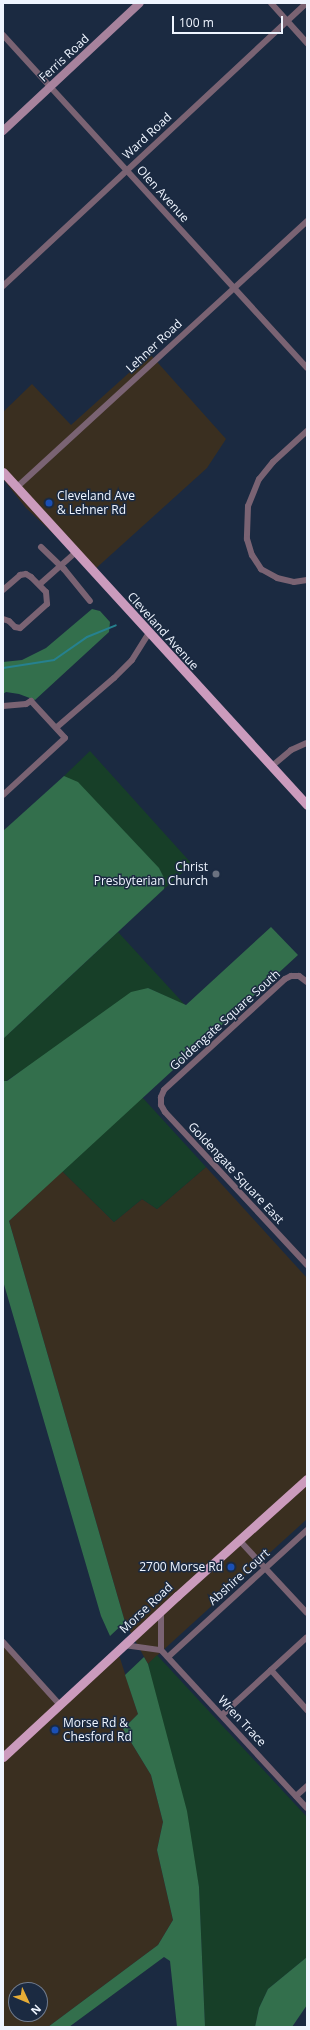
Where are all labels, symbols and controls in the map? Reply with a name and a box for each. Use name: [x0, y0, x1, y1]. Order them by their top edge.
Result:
scale bar: [174, 8, 285, 34]
text: 100 m: [179, 14, 214, 31]
street label: Ferris Road: [36, 31, 92, 85]
street label: Ward Road: [120, 110, 174, 162]
street label: Olen Avenue: [134, 163, 192, 225]
street label: Lehner Road: [123, 316, 185, 376]
place label: Cleveland Ave & Lehner Rd: [57, 489, 135, 517]
marker: Cleveland Ave & Lehner Rd: [44, 498, 54, 508]
street label: Cleveland Avenue: [124, 589, 202, 673]
place label: Christ Presbyterian Church: [94, 860, 208, 888]
marker: Christ Presbyterian Church: [211, 869, 221, 879]
street label: Goldengate Square South: [167, 967, 283, 1073]
street label: Goldengate Square East: [185, 1119, 287, 1227]
street label: Abshire Court: [206, 1546, 272, 1608]
place label: 2700 Morse Rd: [139, 1560, 223, 1574]
marker: 2700 Morse Rd: [226, 1562, 236, 1572]
street label: Morse Road: [117, 1580, 175, 1636]
street label: Wren Trace: [215, 1693, 269, 1749]
place label: Morse Rd & Chesford Rd: [63, 1716, 132, 1744]
marker: Morse Rd & Chesford Rd: [50, 1725, 60, 1735]
north arrow: [8, 1982, 48, 2022]
text: N: [28, 2002, 45, 2018]

